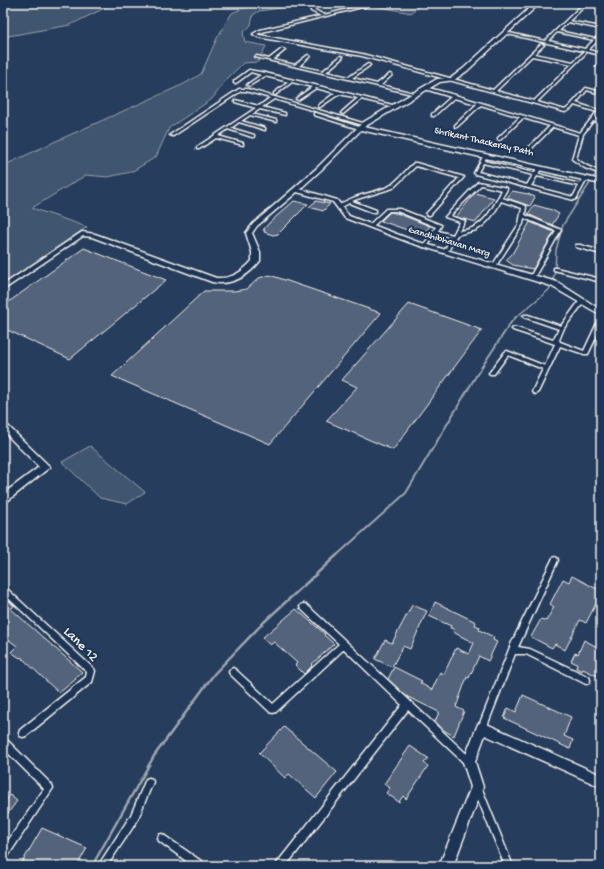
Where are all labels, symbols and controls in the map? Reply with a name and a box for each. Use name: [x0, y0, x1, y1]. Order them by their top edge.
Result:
street label: Shrikant Thackeray Path: [433, 125, 535, 159]
street label: Gandhibhavan Marg: [407, 224, 492, 260]
street label: Lane 12: [59, 624, 101, 666]

